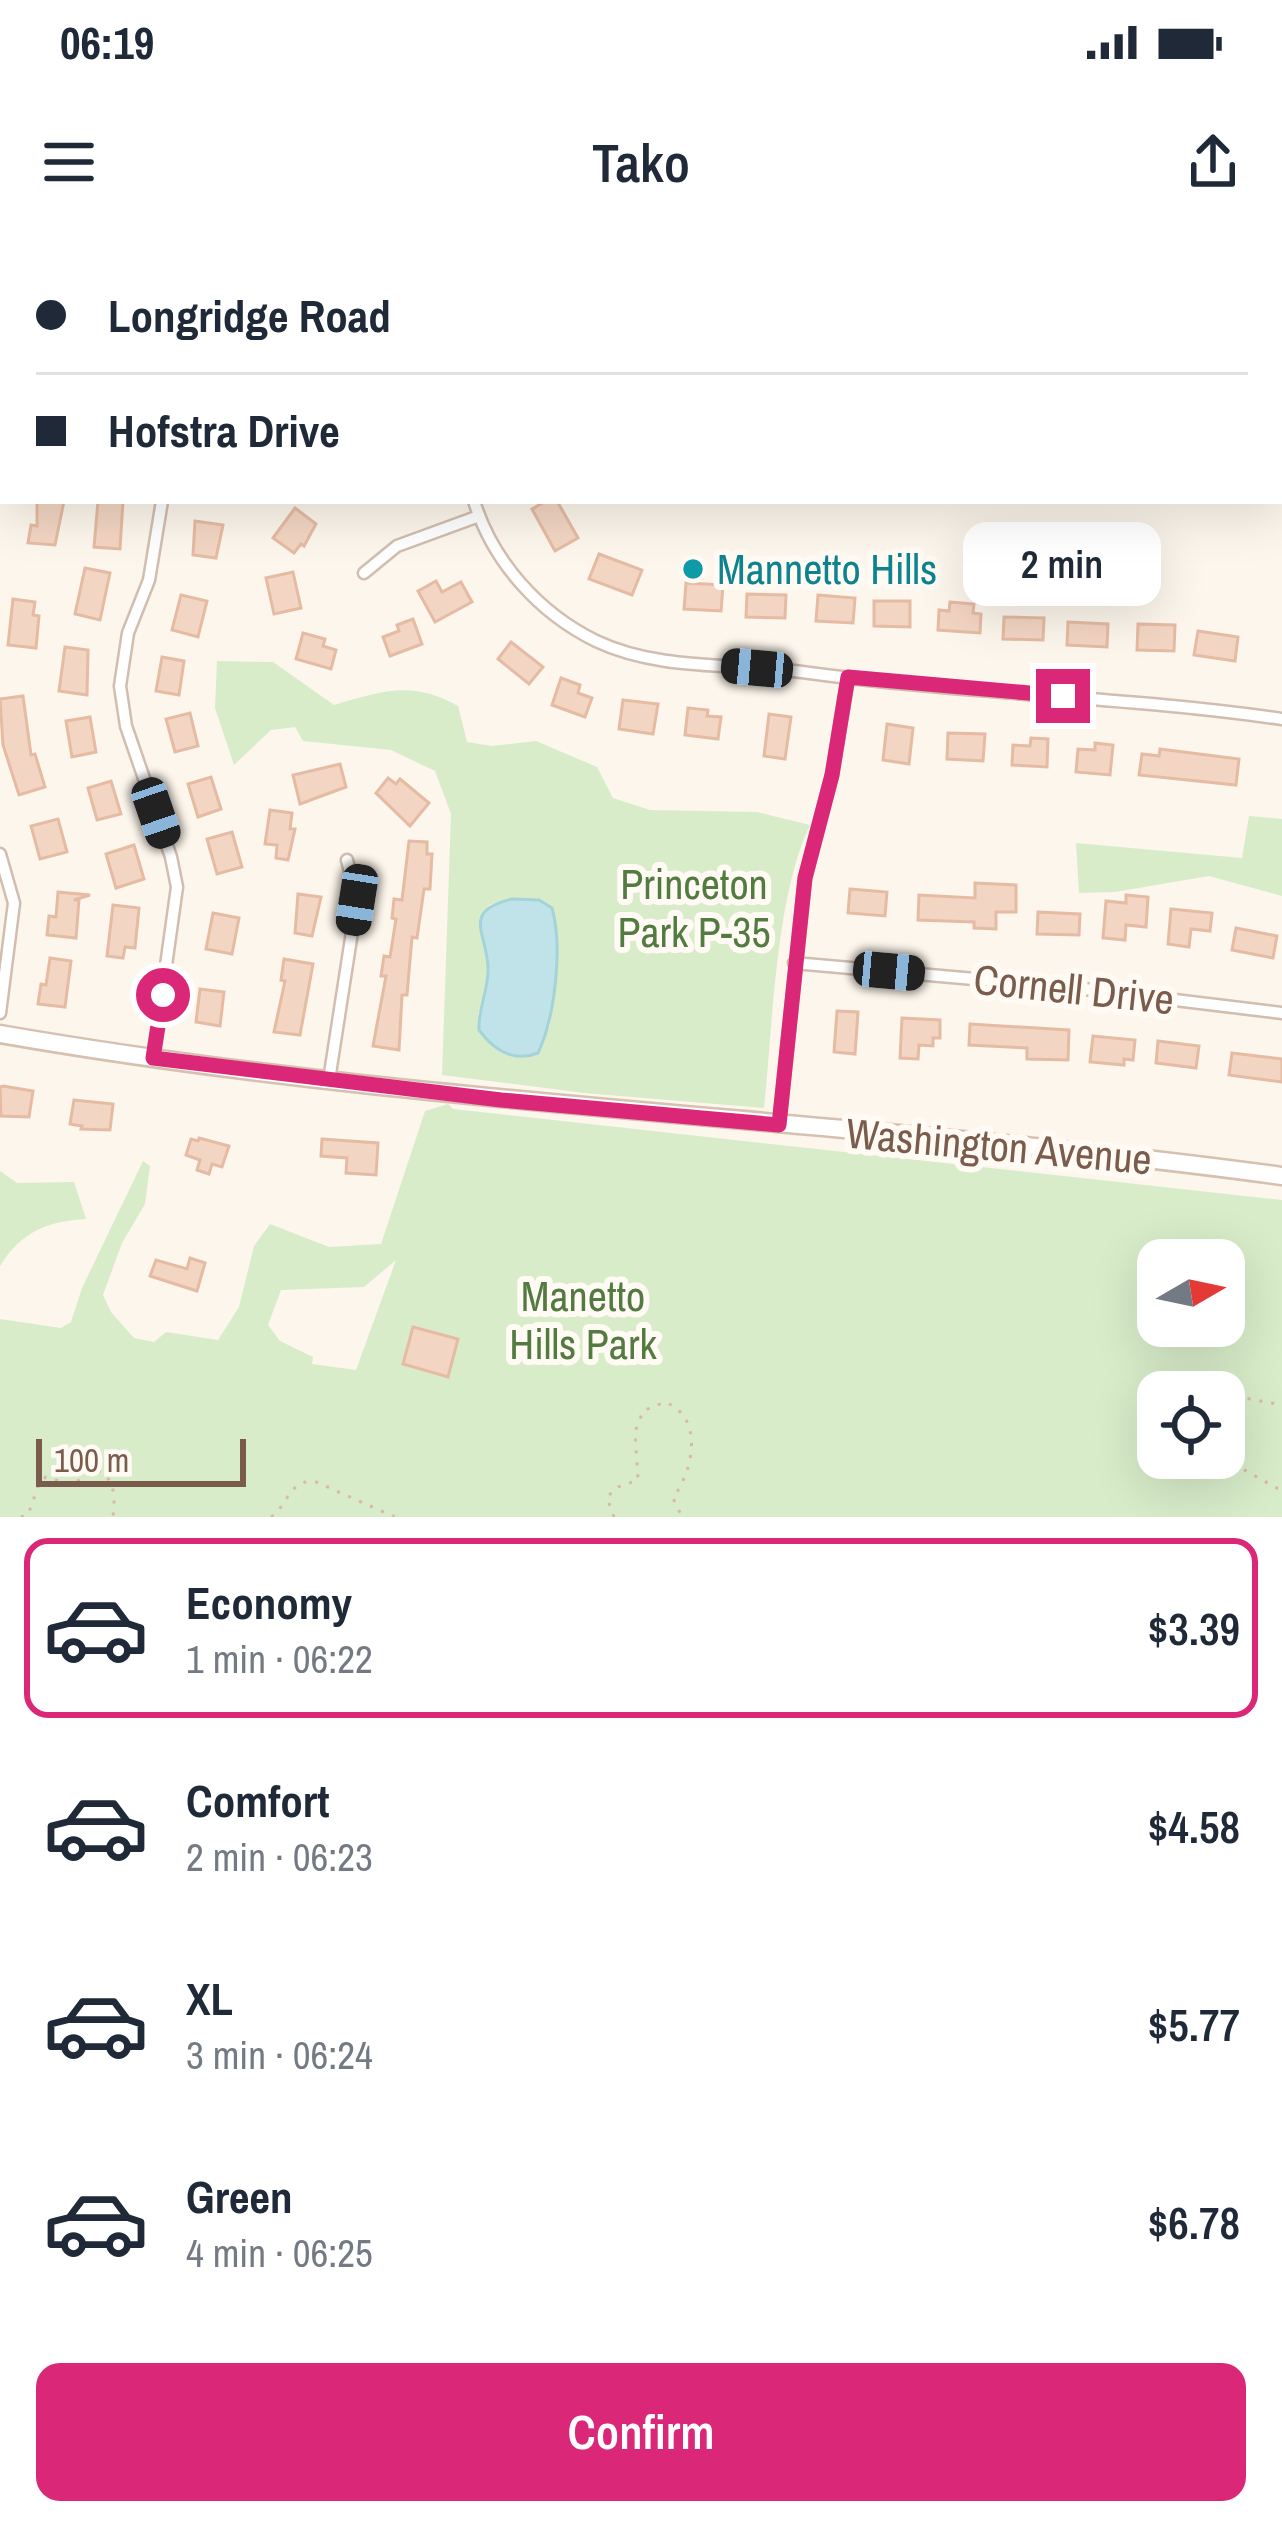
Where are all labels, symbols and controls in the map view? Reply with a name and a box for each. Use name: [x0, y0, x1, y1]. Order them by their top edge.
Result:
text: 06:19: [60, 12, 154, 73]
text: Tako: [592, 126, 690, 199]
icon: menu: [36, 129, 102, 195]
icon: share: [1180, 129, 1246, 195]
text: Longridge Road: [108, 285, 391, 346]
text: Hofstra Drive: [108, 400, 340, 461]
callout: 2 min: [964, 522, 1162, 606]
text: 2 min: [1021, 538, 1103, 590]
place label: Mannetto Hills: [717, 541, 937, 597]
marker: Mannetto Hills: [680, 556, 706, 582]
car: [720, 647, 794, 689]
route end: [1036, 669, 1090, 723]
car: [127, 773, 185, 853]
park label: Princeton Park P-35: [617, 856, 771, 960]
car: [334, 862, 380, 938]
car: [852, 950, 926, 992]
street label: Cornell Drive: [971, 951, 1177, 1027]
route start: [136, 968, 190, 1022]
street label: Washington Avenue: [844, 1105, 1154, 1187]
north arrow: [1137, 1239, 1245, 1347]
map controls: [1137, 1239, 1245, 1479]
park label: Manetto Hills Park: [509, 1268, 657, 1372]
button: locate: [1137, 1371, 1245, 1479]
scale bar: [36, 1433, 246, 1486]
text: 100 m: [54, 1438, 129, 1482]
text: Economy: [186, 1572, 352, 1633]
icon: car: [42, 1574, 150, 1682]
text: $3.39: [1148, 1598, 1240, 1659]
text: 1 min · 06:22: [186, 1633, 373, 1685]
text: Comfort: [186, 1770, 329, 1831]
icon: car: [42, 1772, 150, 1880]
text: $4.58: [1148, 1796, 1240, 1857]
text: 2 min · 06:23: [186, 1831, 373, 1883]
text: XL: [186, 1968, 233, 2029]
icon: car: [42, 1970, 150, 2078]
text: $5.77: [1148, 1994, 1240, 2055]
text: 3 min · 06:24: [186, 2029, 373, 2081]
text: Green: [186, 2166, 293, 2227]
icon: car: [42, 2168, 150, 2276]
text: $6.78: [1148, 2192, 1240, 2253]
text: 4 min · 06:25: [186, 2227, 373, 2279]
button: Confirm: [36, 2363, 1246, 2501]

